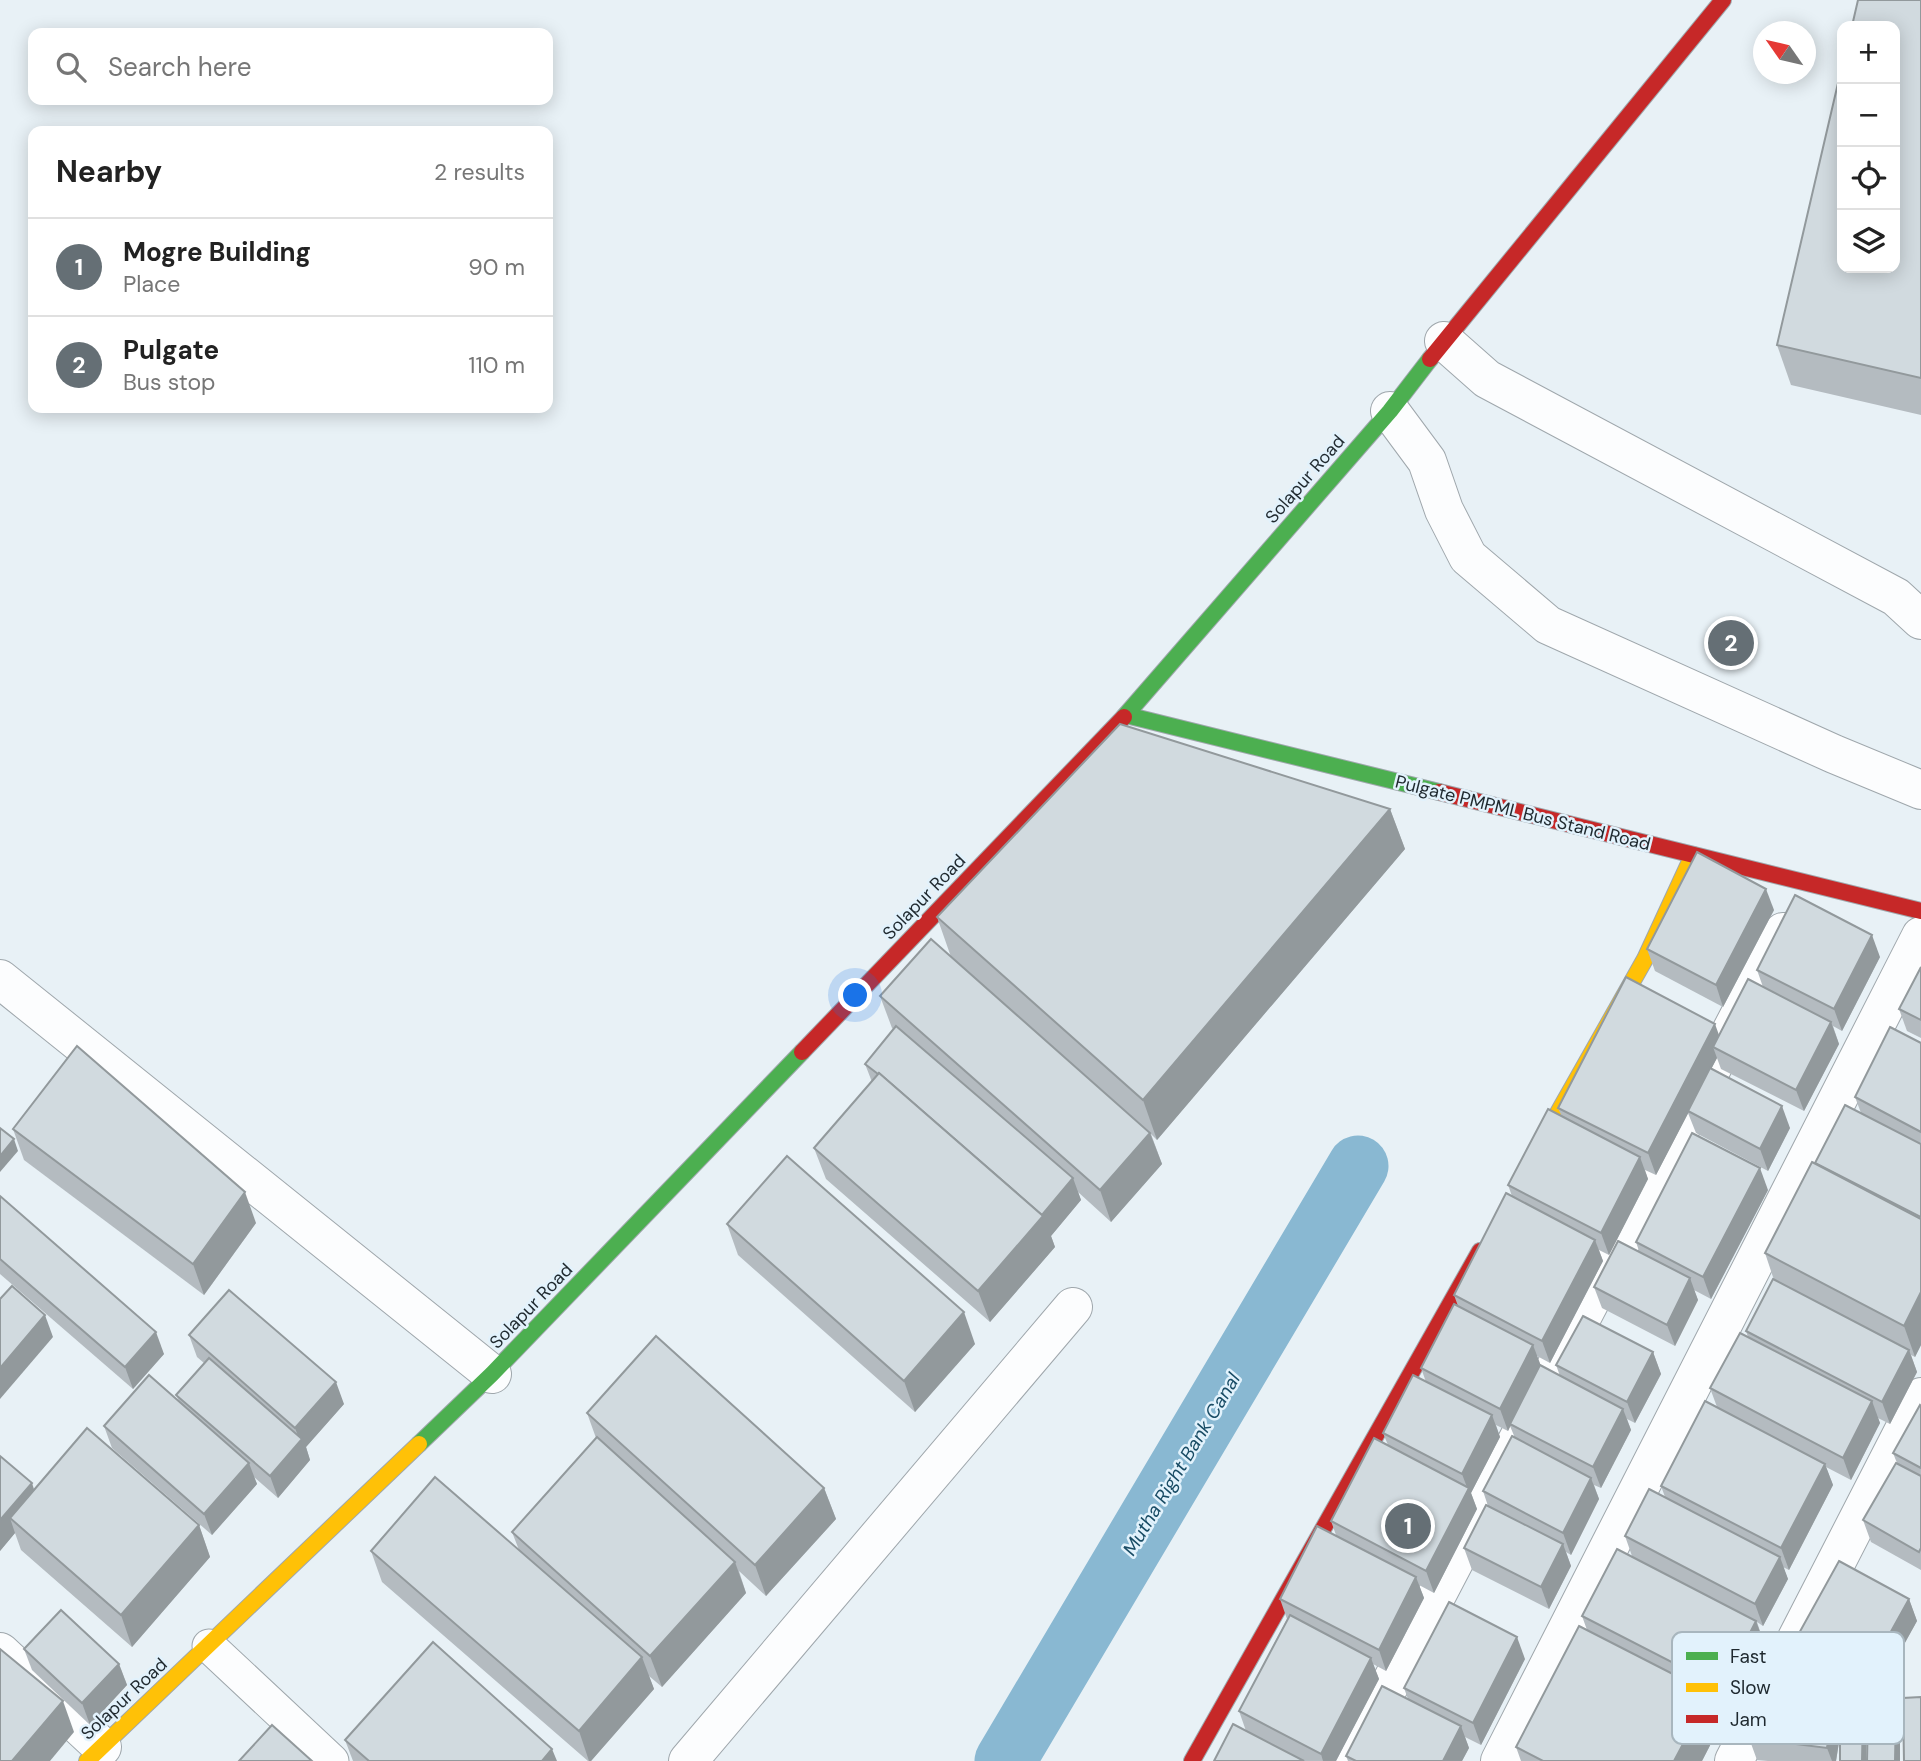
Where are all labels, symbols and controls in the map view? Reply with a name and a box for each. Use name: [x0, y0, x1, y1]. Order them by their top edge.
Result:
north arrow: [1753, 21, 1816, 84]
map controls: [1837, 21, 1900, 273]
button: +: [1837, 21, 1900, 84]
search box: [28, 28, 553, 105]
icon: search: [52, 48, 90, 86]
text: Search here: [108, 50, 251, 84]
button: −: [1837, 84, 1900, 147]
button: locate: [1837, 147, 1900, 210]
text: Nearby: [56, 152, 162, 191]
text: 2 results: [434, 157, 525, 187]
button: layers: [1837, 210, 1900, 273]
text: Mogre Building: [123, 235, 311, 269]
text: 1: [75, 252, 83, 282]
text: 90 m: [468, 252, 525, 282]
text: Place: [123, 269, 180, 299]
text: Pulgate: [123, 333, 219, 367]
text: 2: [72, 350, 86, 380]
text: 110 m: [468, 350, 525, 380]
text: Bus stop: [123, 367, 215, 397]
street label: Solapur Road: [1260, 430, 1350, 528]
pin: 2: [1708, 617, 1754, 669]
street label: Pulgate PMPML Bus Stand Road: [1393, 770, 1653, 856]
street label: Solapur Road: [877, 849, 971, 945]
your location: [838, 978, 872, 1012]
street label: Solapur Road: [484, 1258, 578, 1354]
water label: Mutha Right Bank Canal: [1117, 1368, 1246, 1560]
pin: 1: [1385, 1500, 1431, 1552]
legend: [1672, 1632, 1904, 1744]
text: Fast: [1730, 1644, 1766, 1669]
street label: Solapur Road: [76, 1653, 172, 1745]
text: Slow: [1730, 1675, 1771, 1700]
text: Jam: [1730, 1707, 1767, 1732]

